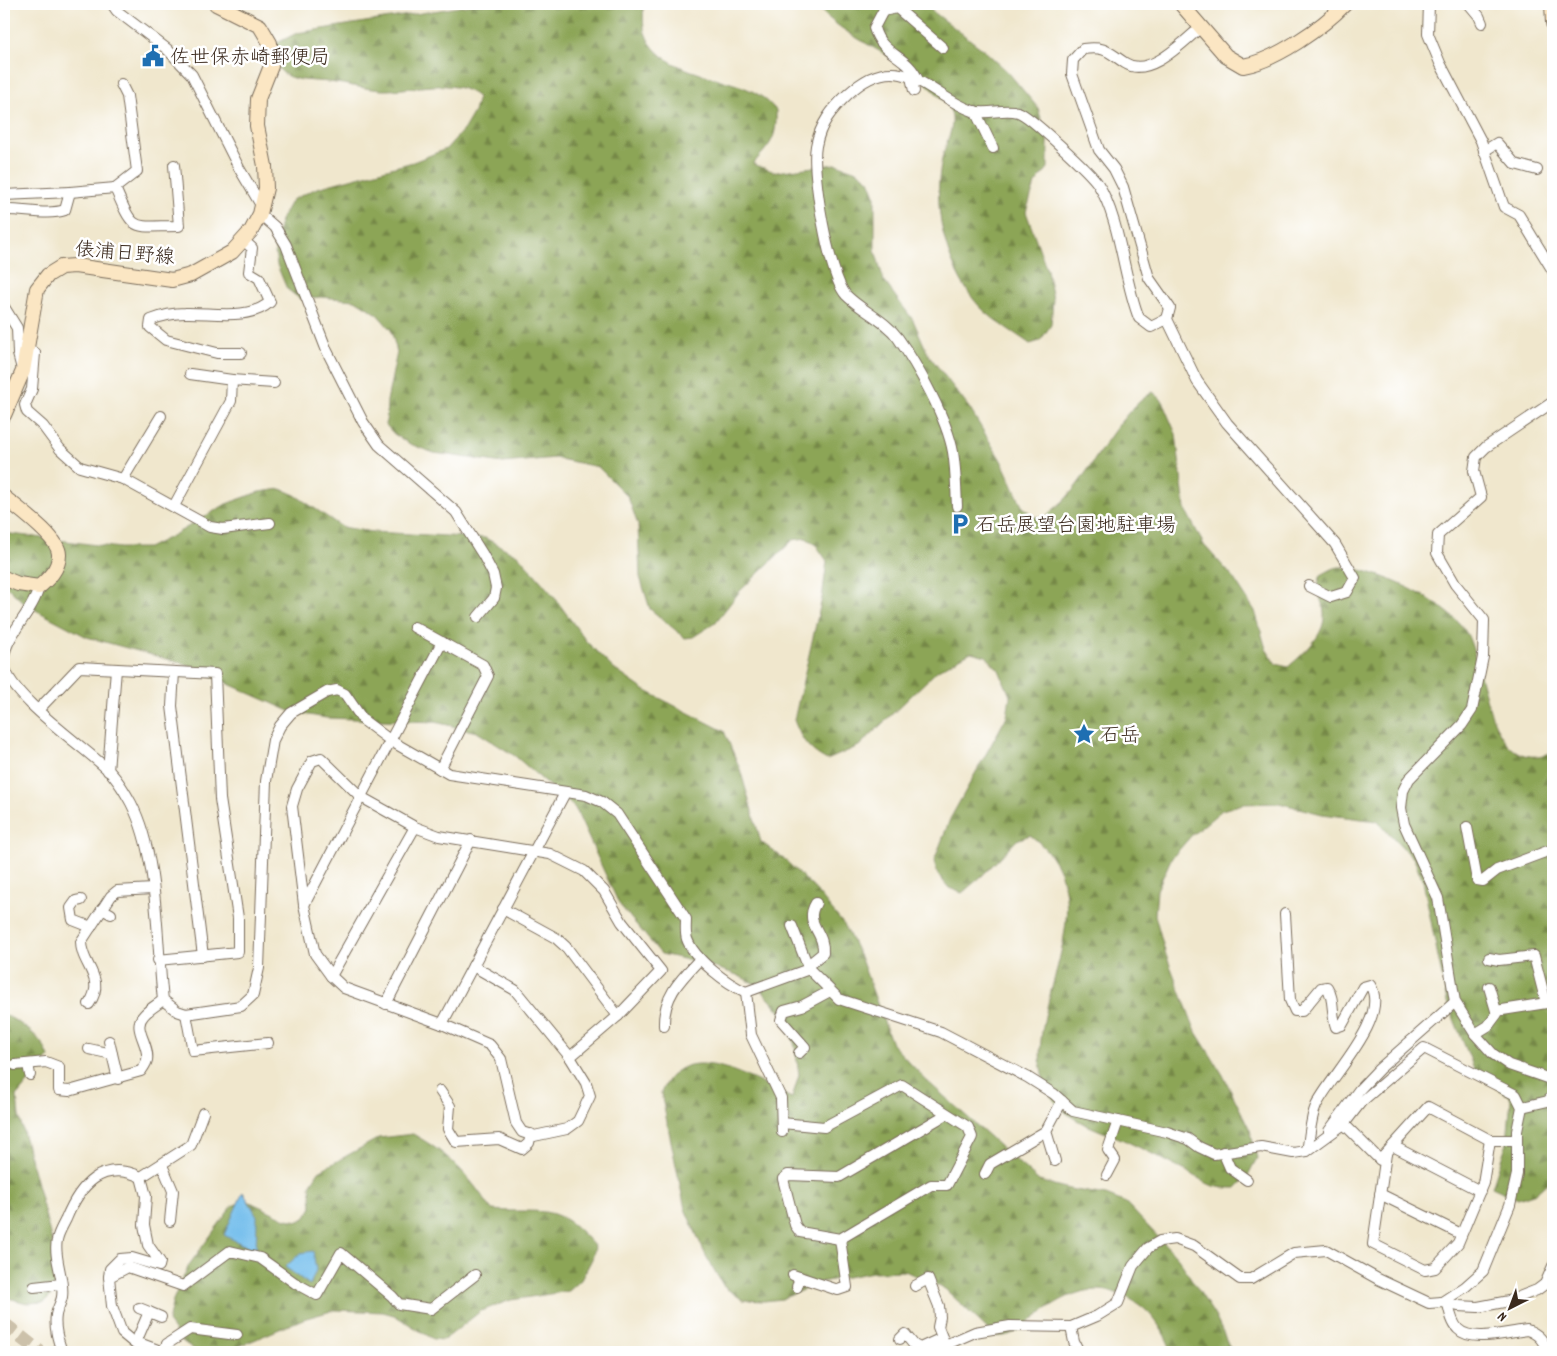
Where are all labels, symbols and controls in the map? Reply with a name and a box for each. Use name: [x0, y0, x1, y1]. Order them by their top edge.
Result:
public building icon: 佐世保赤崎郵便局: [140, 43, 166, 69]
place label: 佐世保赤崎郵便局: [170, 45, 330, 73]
street label: 俵浦日野線: [74, 237, 176, 273]
parking icon: 石岳展望台園地駐車場: [947, 511, 973, 537]
place label: 石岳展望台園地駐車場: [976, 513, 1176, 541]
place icon: 石岳: [1071, 721, 1097, 747]
place label: 石岳: [1100, 723, 1140, 751]
north arrow: [1484, 1284, 1534, 1334]
text: N: [1493, 1306, 1512, 1326]

